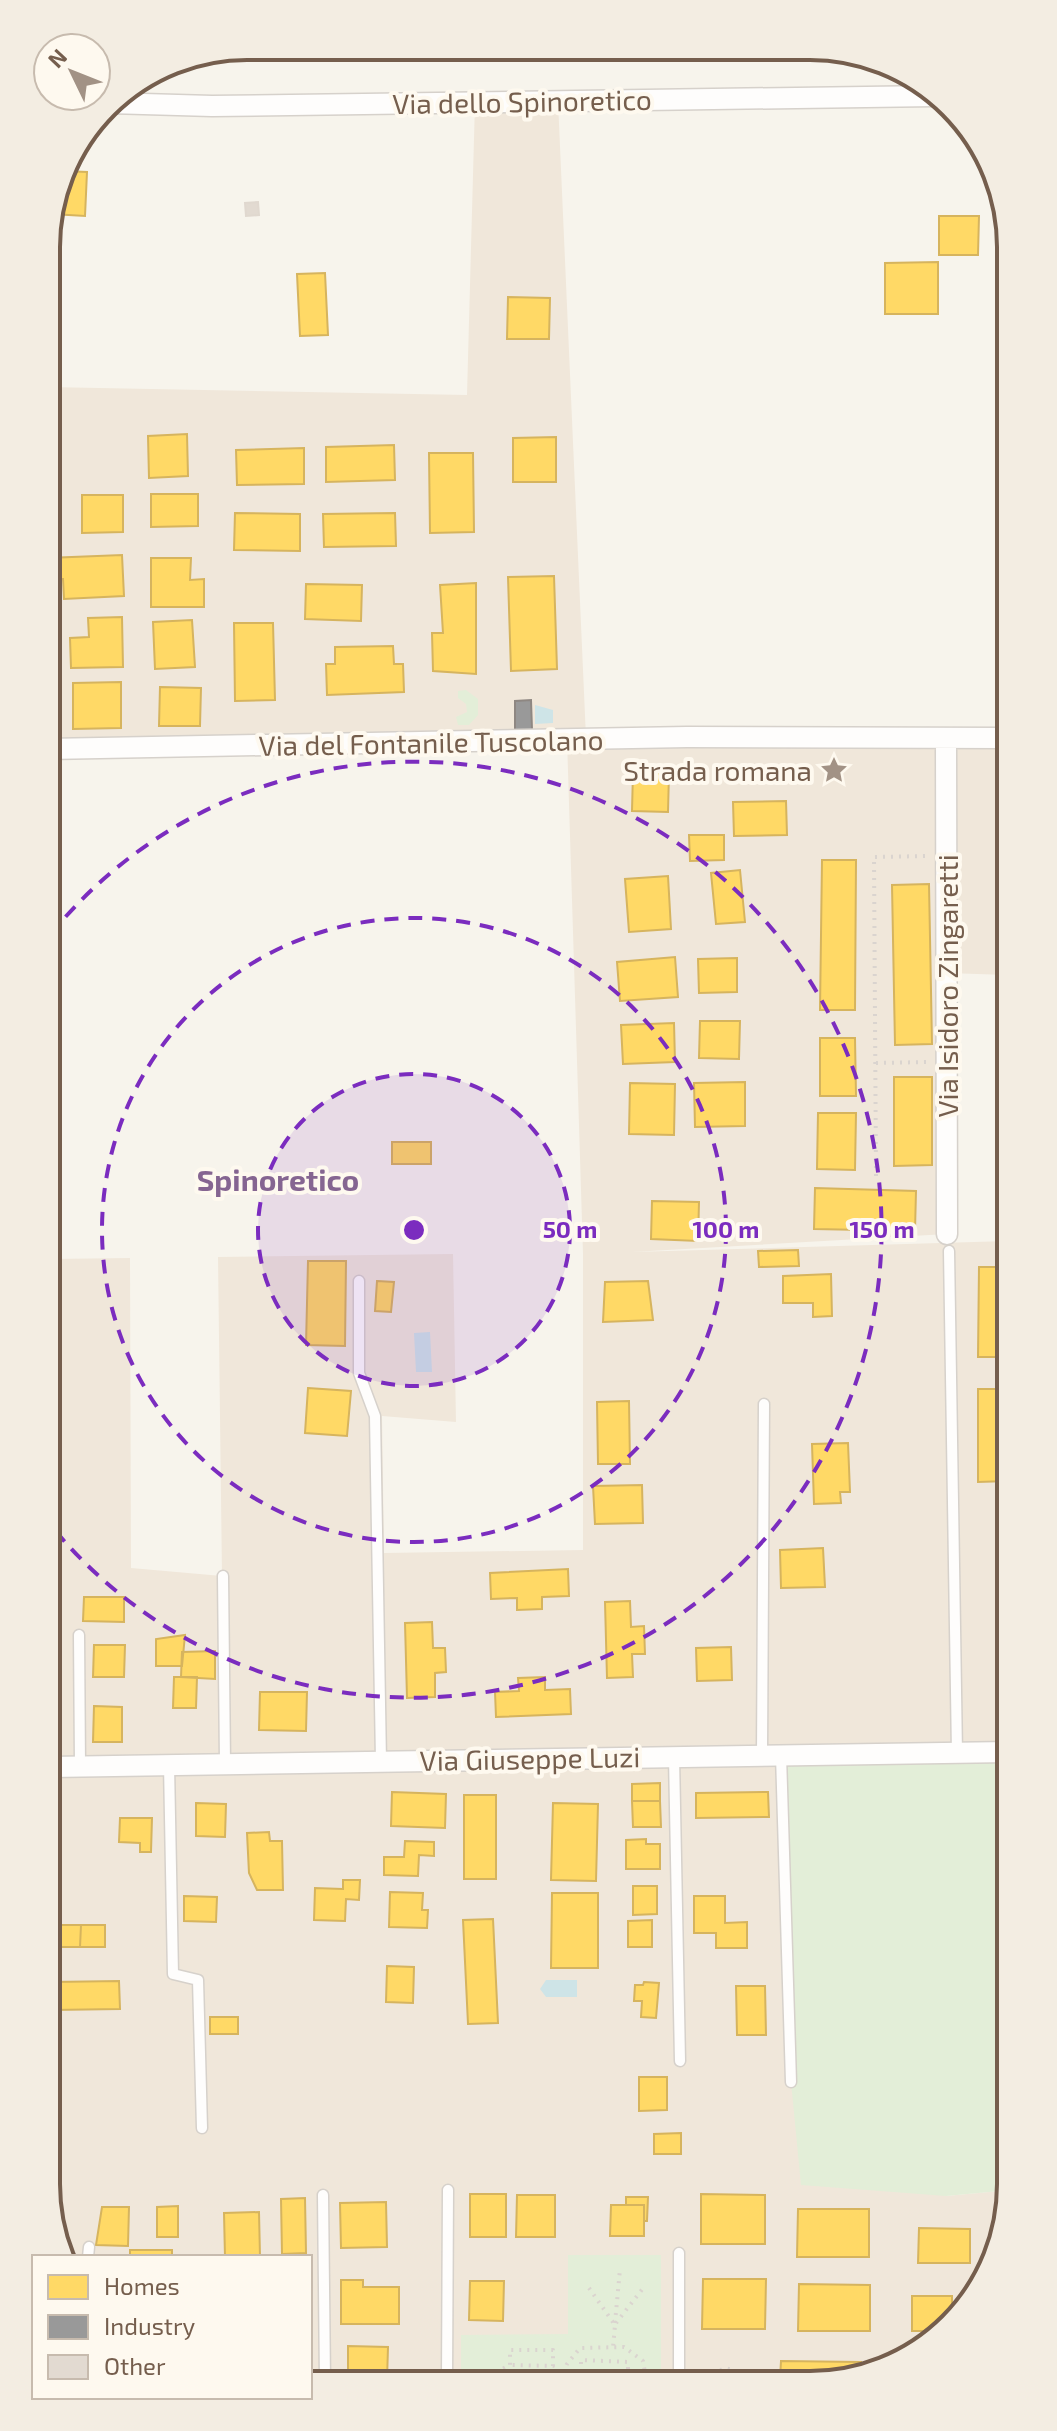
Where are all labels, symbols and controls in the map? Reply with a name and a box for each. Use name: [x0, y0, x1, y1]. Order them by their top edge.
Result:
north arrow: [32, 32, 112, 112]
text: N: [42, 43, 72, 72]
street label: Via dello Spinoretico: [392, 82, 652, 120]
street label: Via del Fontanile Tuscolano: [258, 722, 604, 762]
place label: Strada romana: [623, 753, 812, 787]
place icon: Strada romana: [819, 755, 849, 785]
street label: Via Isidoro Zingaretti: [930, 854, 964, 1118]
district label: Spinoretico: [197, 1161, 359, 1197]
text: 50 m: [543, 1214, 597, 1243]
text: 100 m: [693, 1214, 759, 1243]
text: 150 m: [849, 1214, 915, 1243]
centre of rings: [400, 1216, 428, 1244]
street label: Via Giuseppe Luzi: [419, 1739, 641, 1777]
legend: [32, 2255, 312, 2399]
text: Homes: [104, 2271, 180, 2300]
text: Industry: [104, 2311, 196, 2340]
text: Other: [104, 2351, 166, 2380]

